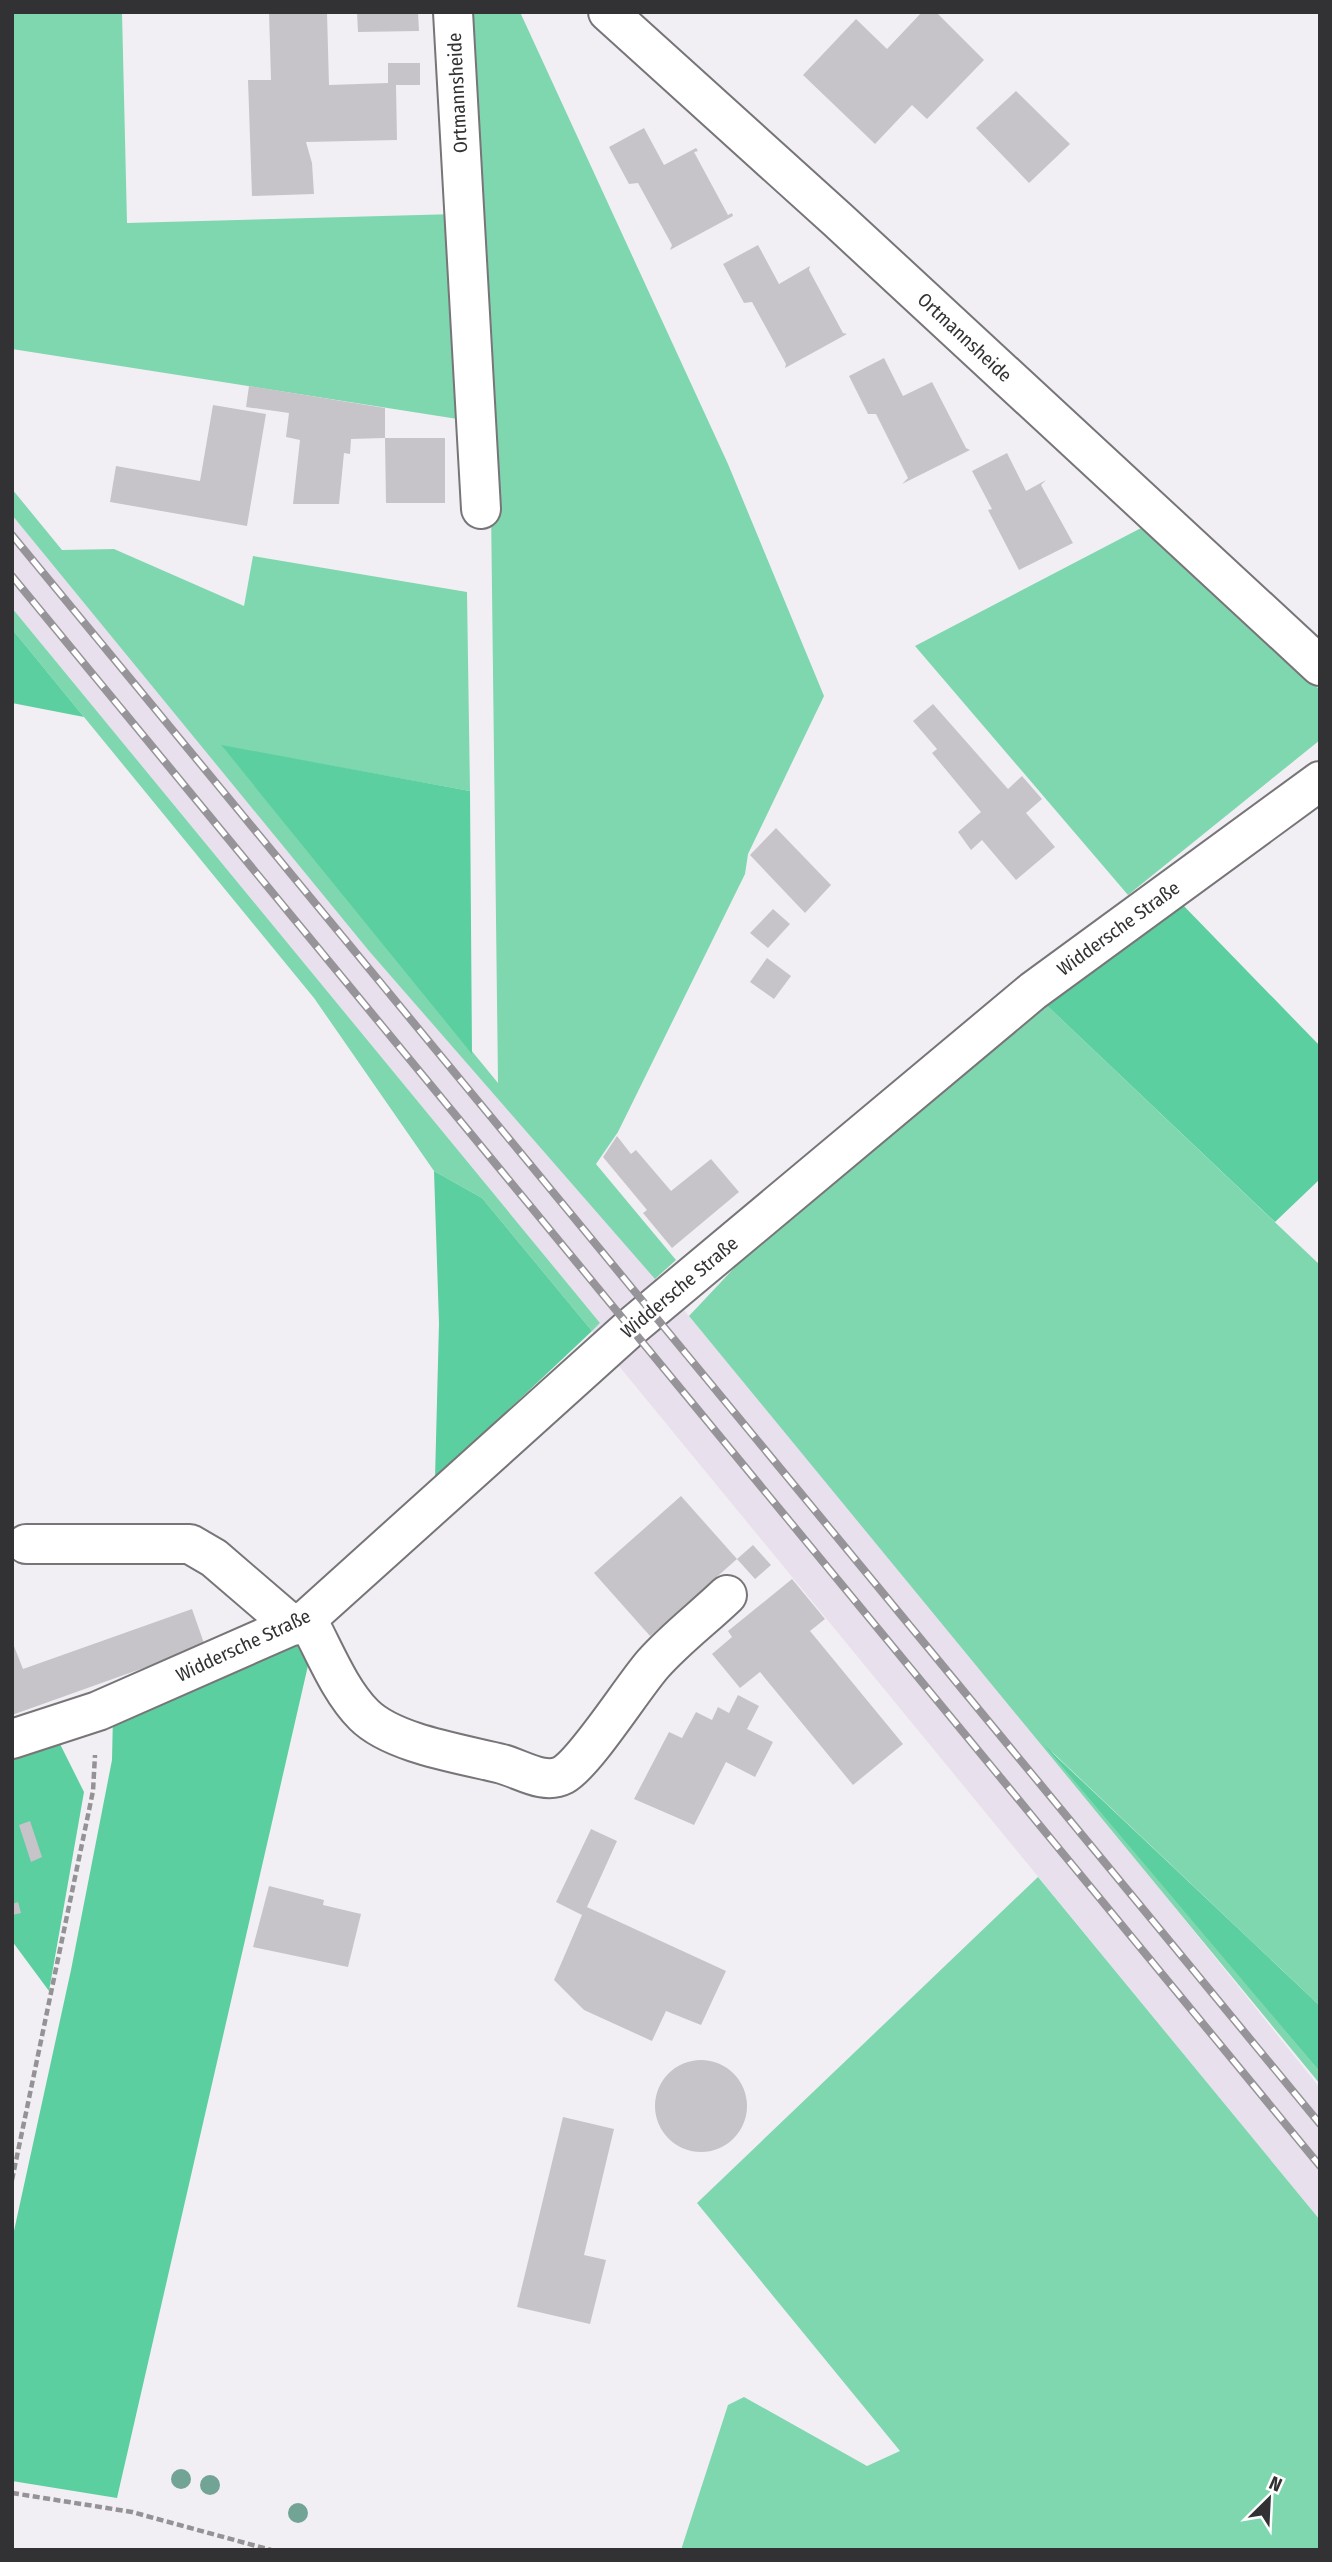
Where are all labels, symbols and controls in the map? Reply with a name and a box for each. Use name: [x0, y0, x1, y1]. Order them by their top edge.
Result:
street label: Ortmannsheide: [443, 32, 472, 154]
street label: Ortmannsheide: [913, 288, 1017, 387]
street label: Widdersche Straße: [1053, 876, 1184, 981]
street label: Widdersche Straße: [616, 1232, 743, 1343]
street label: Widdersche Straße: [172, 1604, 314, 1687]
north arrow: [1234, 2464, 1304, 2534]
text: N: [1266, 2471, 1286, 2497]

